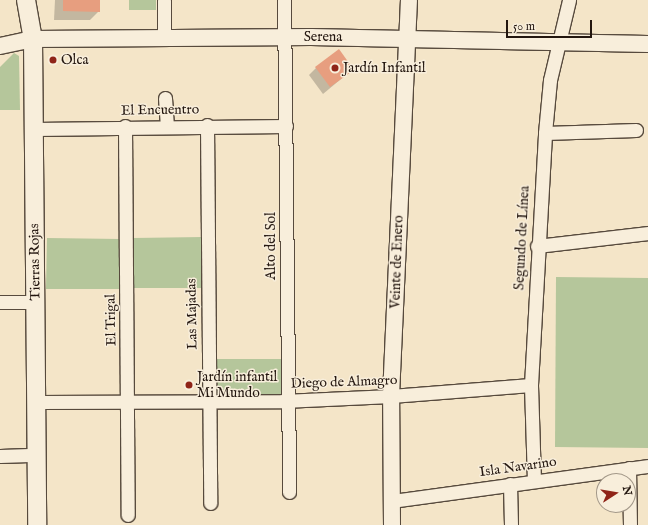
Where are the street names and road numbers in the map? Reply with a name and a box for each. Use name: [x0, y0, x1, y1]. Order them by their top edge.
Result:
street label: Serena: [304, 29, 342, 45]
street label: El Encuentro: [121, 101, 199, 119]
street label: Segundo de Línea: [511, 185, 533, 291]
street label: Alto del Sol: [263, 212, 279, 280]
street label: Veinte de Enero: [387, 215, 407, 309]
street label: Tierras Rojas: [26, 223, 44, 301]
street label: Las Majadas: [183, 278, 201, 350]
street label: El Trigal: [102, 294, 120, 346]
street label: Diego de Almagro: [290, 372, 398, 392]
street label: Isla Navarino: [478, 453, 558, 481]

